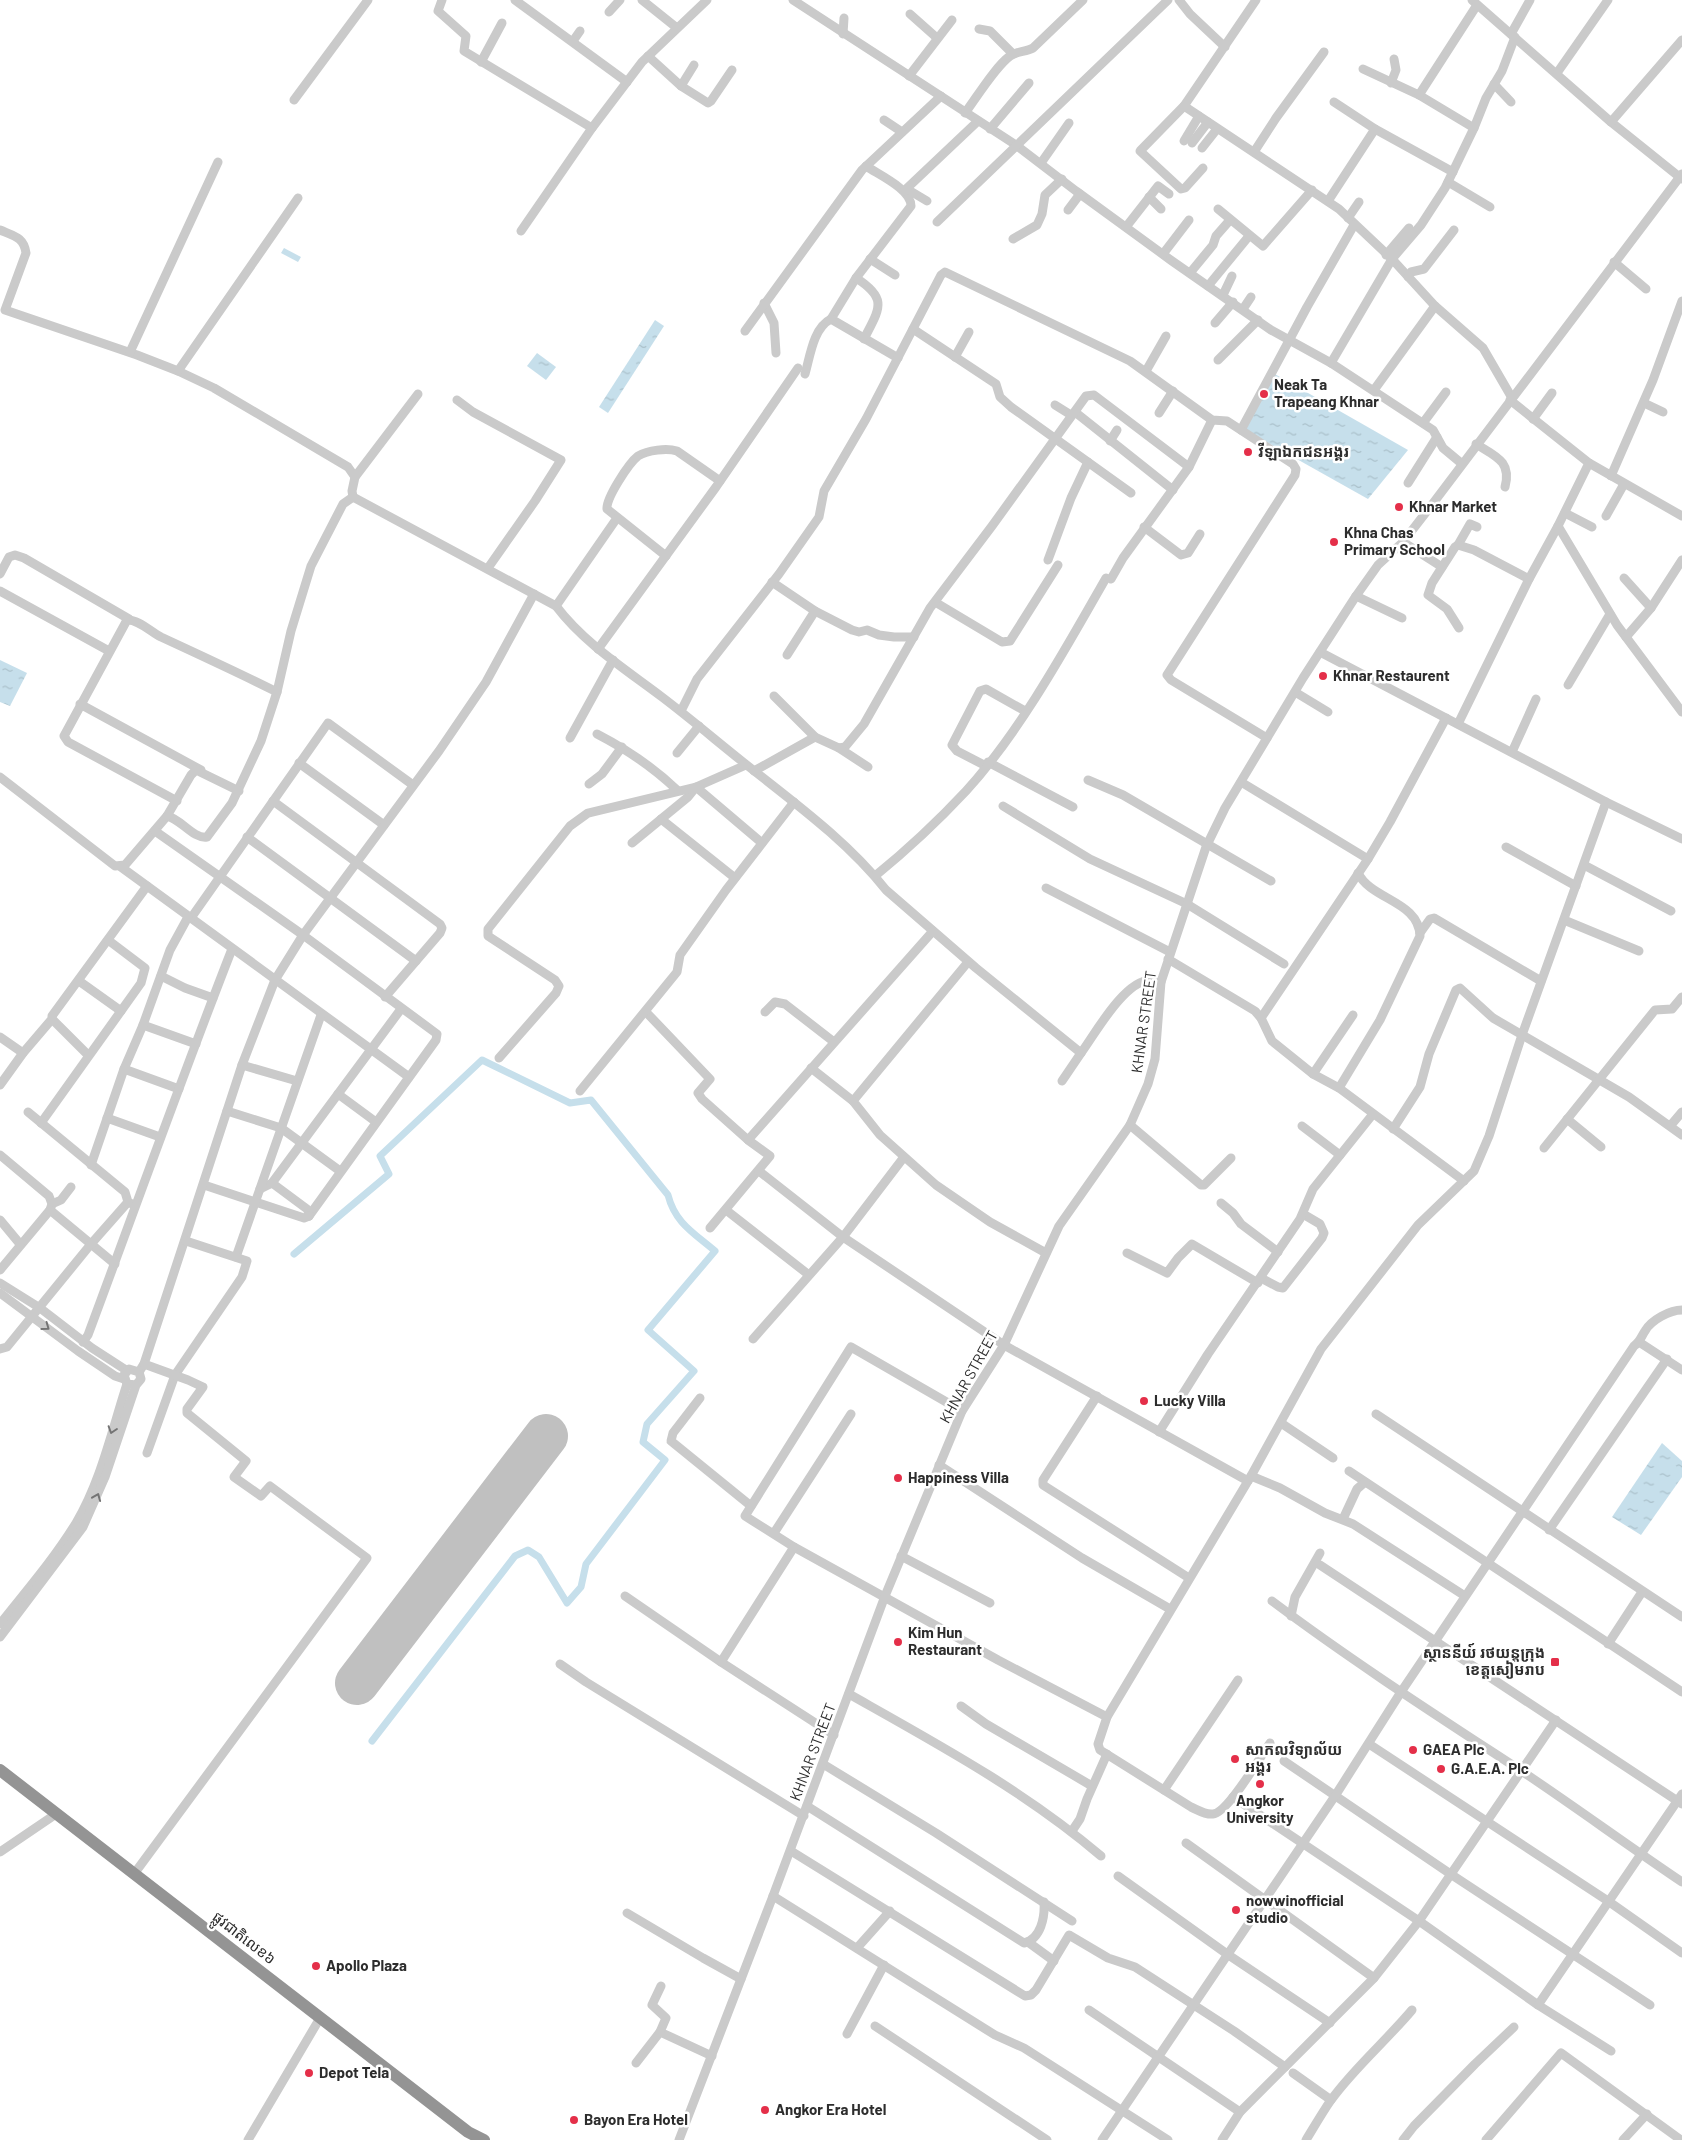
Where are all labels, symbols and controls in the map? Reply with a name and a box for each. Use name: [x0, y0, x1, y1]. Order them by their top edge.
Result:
place label: Neak Ta Trapeang Khnar: [1274, 375, 1379, 410]
marker: Neak Ta Trapeang Khnar: [1258, 388, 1270, 400]
place label: វីឡាឯកជនអង្គរ: [1257, 442, 1349, 461]
marker: វីឡាឯកជនអង្គរ: [1242, 446, 1254, 458]
place label: Khnar Market: [1409, 497, 1497, 515]
marker: Khnar Market: [1393, 501, 1405, 513]
place label: Khna Chas Primary School: [1344, 523, 1445, 558]
marker: Khna Chas Primary School: [1328, 536, 1340, 548]
place label: Khnar Restaurent: [1333, 666, 1450, 684]
marker: Khnar Restaurent: [1317, 670, 1329, 682]
street label: KHNAR STREET: [1127, 969, 1159, 1074]
one-way arrow: [40, 1321, 50, 1330]
street label: KHNAR STREET: [935, 1327, 1001, 1426]
place label: Lucky Villa: [1154, 1391, 1226, 1409]
marker: Lucky Villa: [1138, 1395, 1150, 1407]
one-way arrow: [108, 1425, 118, 1434]
place label: Happiness Villa: [908, 1468, 1009, 1486]
marker: Happiness Villa: [892, 1472, 904, 1484]
one-way arrow: [91, 1493, 102, 1502]
place label: Kim Hun Restaurant: [908, 1623, 982, 1658]
marker: Kim Hun Restaurant: [892, 1636, 904, 1648]
place label: ស្ថាននីយ៍ រថយន្តក្រុង ខេត្តសៀមរាប: [1423, 1642, 1545, 1679]
marker: ស្ថាននីយ៍ រថយន្តក្រុង ខេត្តសៀមរាប: [1549, 1656, 1561, 1668]
street label: KHNAR STREET: [785, 1700, 839, 1803]
place label: សាកលវិទ្យាល័យ អង្គរ: [1245, 1740, 1342, 1776]
place label: GAEA Plc: [1423, 1740, 1485, 1758]
marker: GAEA Plc: [1407, 1744, 1419, 1756]
marker: សាកលវិទ្យាល័យ អង្គរ: [1229, 1753, 1241, 1765]
place label: G.A.E.A. Plc: [1451, 1759, 1529, 1777]
marker: G.A.E.A. Plc: [1435, 1763, 1447, 1775]
marker: Angkor University: [1254, 1778, 1266, 1790]
place label: Angkor University: [1226, 1791, 1294, 1826]
place label: nowwinofficial studio: [1246, 1891, 1344, 1926]
marker: nowwinofficial studio: [1230, 1904, 1242, 1916]
street label: ផ្លូវជាតិលេខ៦: [206, 1907, 280, 1972]
place label: Apollo Plaza: [326, 1956, 407, 1974]
marker: Apollo Plaza: [310, 1960, 322, 1972]
place label: Depot Tela: [319, 2063, 389, 2081]
marker: Depot Tela: [303, 2067, 315, 2079]
place label: Angkor Era Hotel: [775, 2100, 886, 2118]
marker: Angkor Era Hotel: [759, 2104, 771, 2116]
place label: Bayon Era Hotel: [584, 2110, 688, 2128]
marker: Bayon Era Hotel: [568, 2114, 580, 2126]

